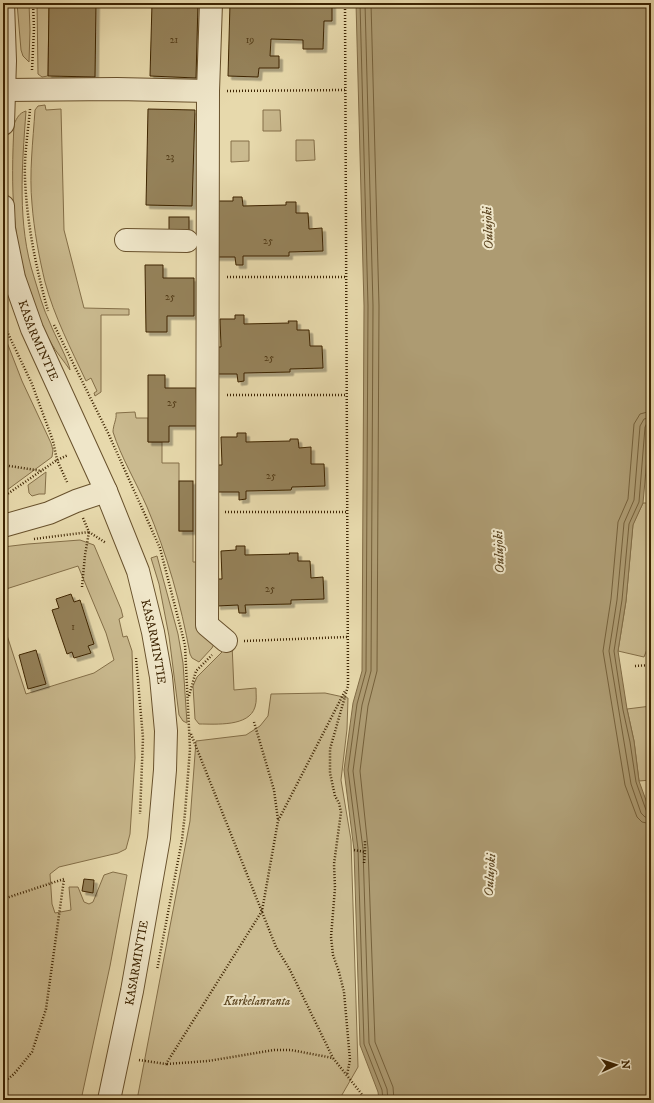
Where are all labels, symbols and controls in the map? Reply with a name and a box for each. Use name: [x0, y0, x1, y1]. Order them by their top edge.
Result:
house number: 21: [170, 34, 179, 46]
house number: 19: [246, 34, 254, 46]
house number: 23: [166, 151, 175, 163]
water label: Oulujoki: [479, 205, 497, 250]
house number: 25: [263, 235, 273, 247]
house number: 25: [165, 291, 175, 303]
street label: KASARMINTIE: [15, 298, 62, 384]
house number: 25: [264, 352, 274, 364]
house number: 25: [167, 397, 177, 409]
house number: 25: [266, 470, 276, 482]
water label: Oulujoki: [490, 529, 508, 574]
house number: 25: [265, 583, 275, 595]
street label: KASARMINTIE: [138, 598, 169, 685]
house number: 1: [71, 621, 75, 633]
water label: Oulujoki: [481, 852, 500, 897]
street label: KASARMINTIE: [122, 919, 152, 1007]
park label: Kurkelanranta: [223, 994, 290, 1009]
north arrow: [596, 1045, 636, 1085]
text: N: [618, 1060, 632, 1069]

